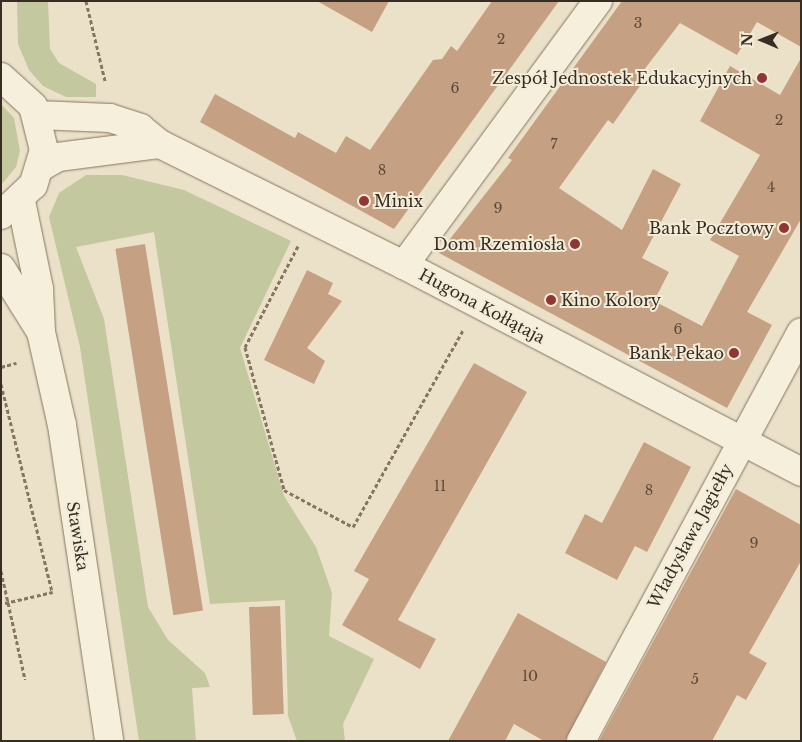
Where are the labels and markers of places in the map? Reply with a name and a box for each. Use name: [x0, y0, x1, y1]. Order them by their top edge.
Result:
place label: Zespół Jednostek Edukacyjnych: [492, 68, 752, 88]
marker: Zespół Jednostek Edukacyjnych: [756, 72, 768, 84]
place label: Minix: [374, 191, 423, 211]
marker: Minix: [358, 195, 370, 207]
place label: Bank Pocztowy: [649, 218, 774, 238]
marker: Bank Pocztowy: [778, 222, 790, 234]
place label: Dom Rzemiosła: [433, 234, 565, 254]
marker: Dom Rzemiosła: [569, 238, 581, 250]
place label: Kino Kolory: [561, 290, 661, 310]
marker: Kino Kolory: [545, 294, 557, 306]
place label: Bank Pekao: [629, 343, 724, 363]
marker: Bank Pekao: [728, 347, 740, 359]

